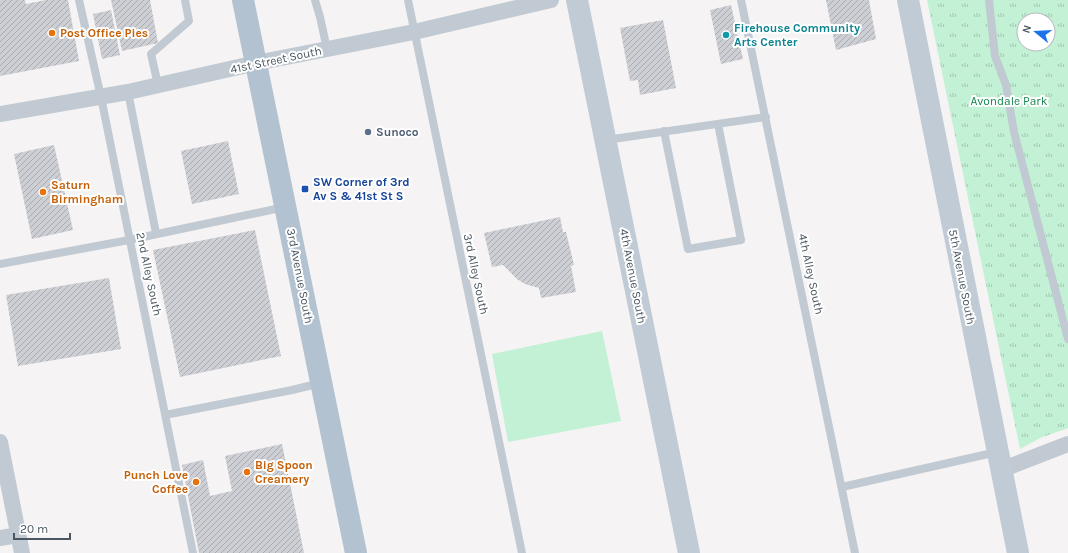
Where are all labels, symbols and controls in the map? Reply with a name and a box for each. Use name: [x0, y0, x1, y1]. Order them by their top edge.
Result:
north arrow: [1016, 12, 1056, 52]
place label: Firehouse Community Arts Center: [734, 21, 860, 49]
text: N: [1020, 23, 1034, 35]
place label: Post Office Pies: [60, 26, 148, 40]
marker: Post Office Pies: [47, 28, 57, 38]
marker: Firehouse Community Arts Center: [721, 30, 731, 40]
street label: 41st Street South: [229, 43, 323, 77]
park label: Avondale Park: [971, 94, 1048, 108]
place label: Sunoco: [376, 125, 419, 139]
marker: Sunoco: [363, 127, 373, 137]
place label: SW Corner of 3rd Av S & 41st St S: [313, 175, 410, 203]
place label: Saturn Birmingham: [51, 178, 123, 206]
marker: SW Corner of 3rd Av S & 41st St S: [300, 184, 310, 194]
marker: Saturn Birmingham: [38, 187, 48, 197]
street label: 3rd Avenue South: [284, 227, 316, 325]
street label: 4th Avenue South: [617, 227, 649, 325]
street label: 5th Avenue South: [946, 228, 978, 326]
street label: 2nd Alley South: [133, 231, 165, 317]
street label: 3rd Alley South: [461, 232, 491, 316]
street label: 4th Alley South: [796, 232, 826, 316]
place label: Big Spoon Creamery: [255, 458, 313, 486]
marker: Big Spoon Creamery: [242, 467, 252, 477]
place label: Punch Love Coffee: [124, 468, 188, 496]
marker: Punch Love Coffee: [191, 477, 201, 487]
scale bar: [14, 515, 70, 541]
text: 20 m: [20, 522, 48, 536]

